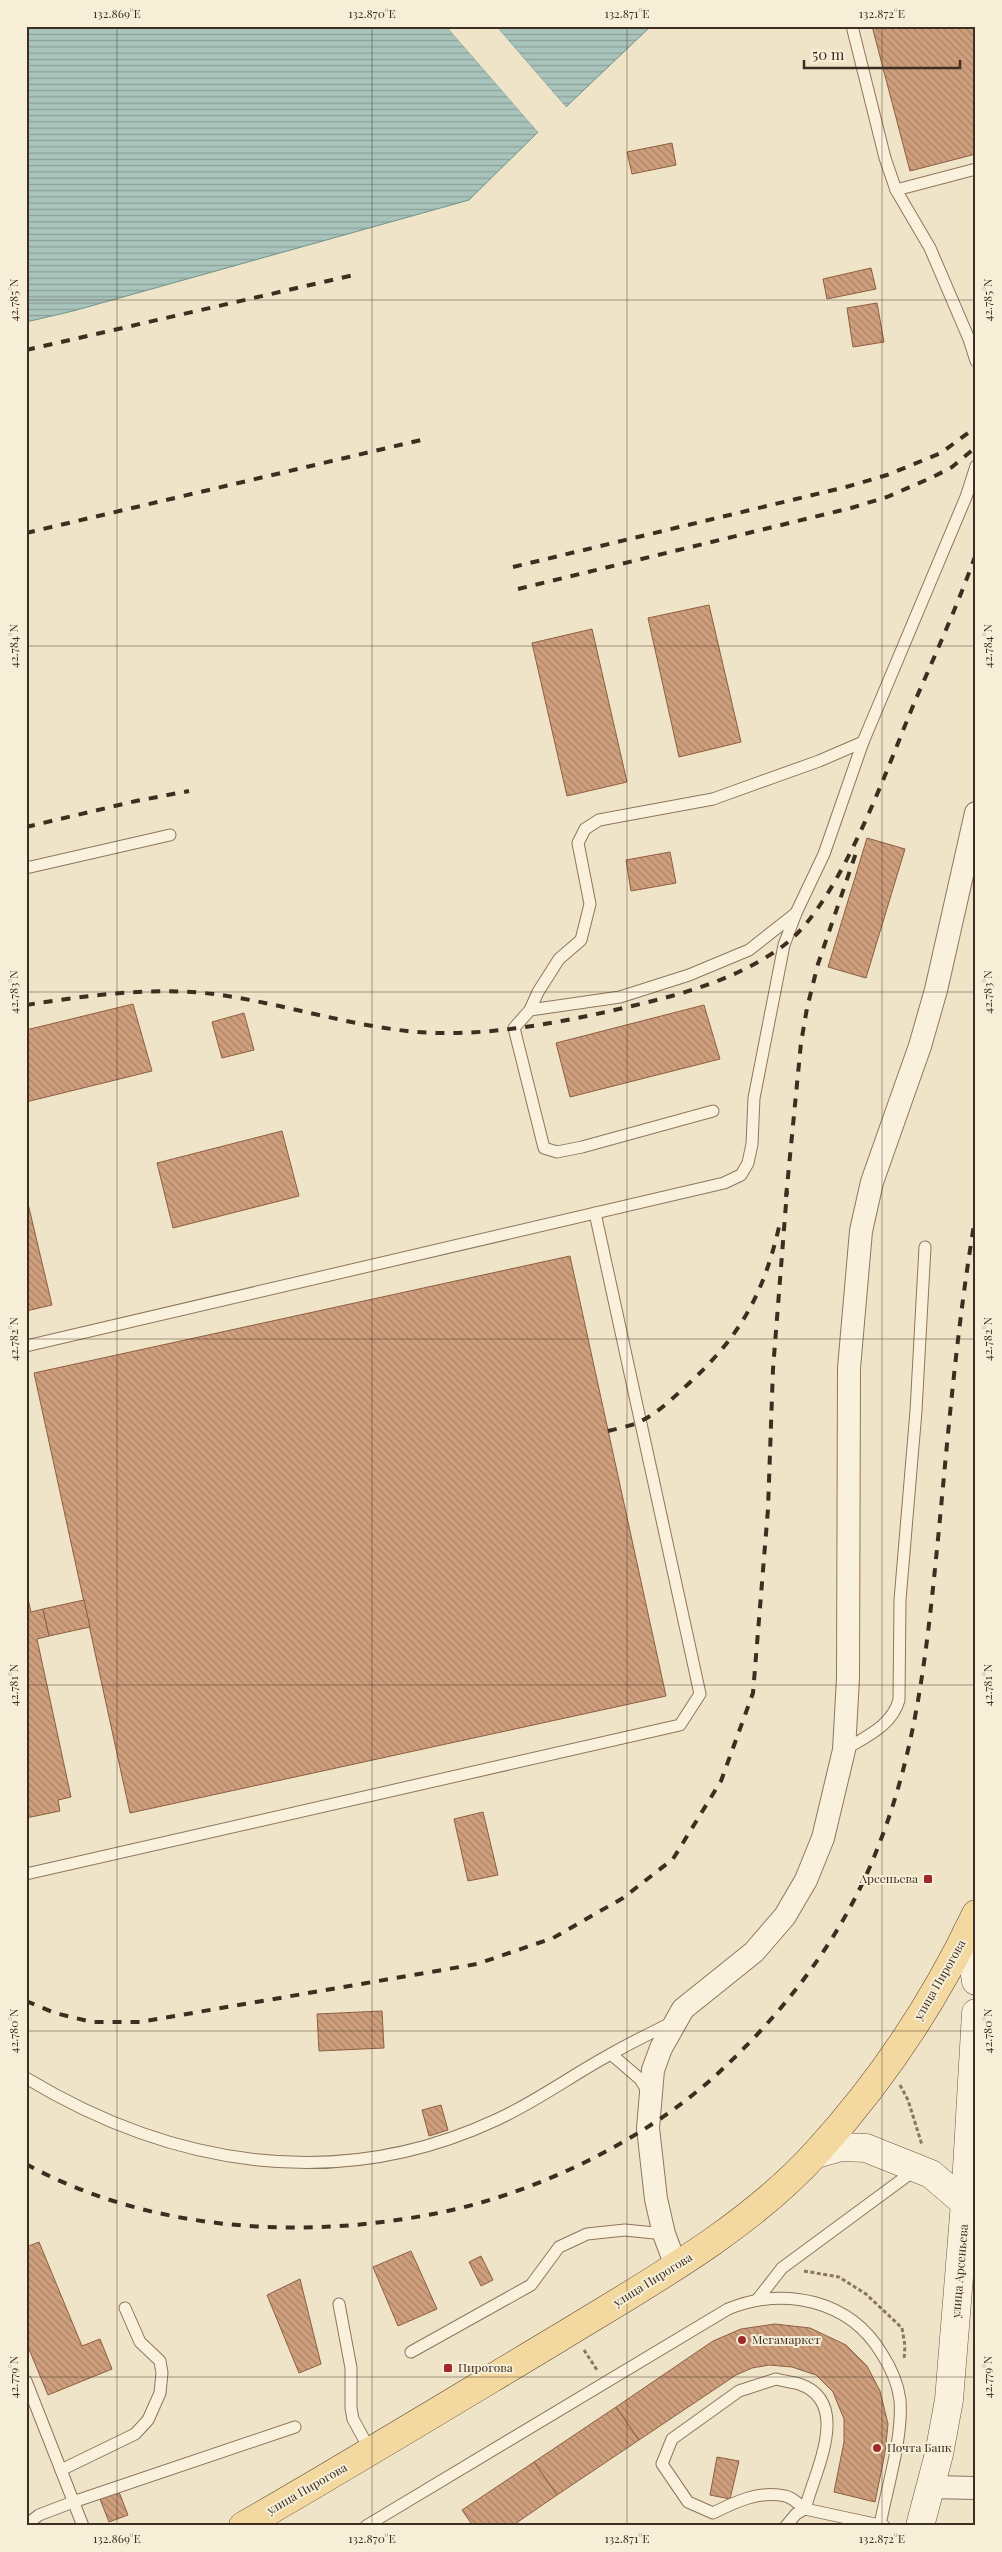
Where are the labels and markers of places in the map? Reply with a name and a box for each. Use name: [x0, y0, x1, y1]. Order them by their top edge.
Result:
place label: Арсеньева: [858, 1870, 918, 1886]
marker: Арсеньева: [922, 1873, 934, 1885]
place label: Мегамаркет: [752, 2331, 821, 2347]
marker: Мегамаркет: [736, 2334, 748, 2346]
place label: Пирогова: [458, 2359, 513, 2375]
marker: Пирогова: [442, 2362, 454, 2374]
place label: Почта Банк: [887, 2439, 952, 2455]
marker: Почта Банк: [871, 2442, 883, 2454]

